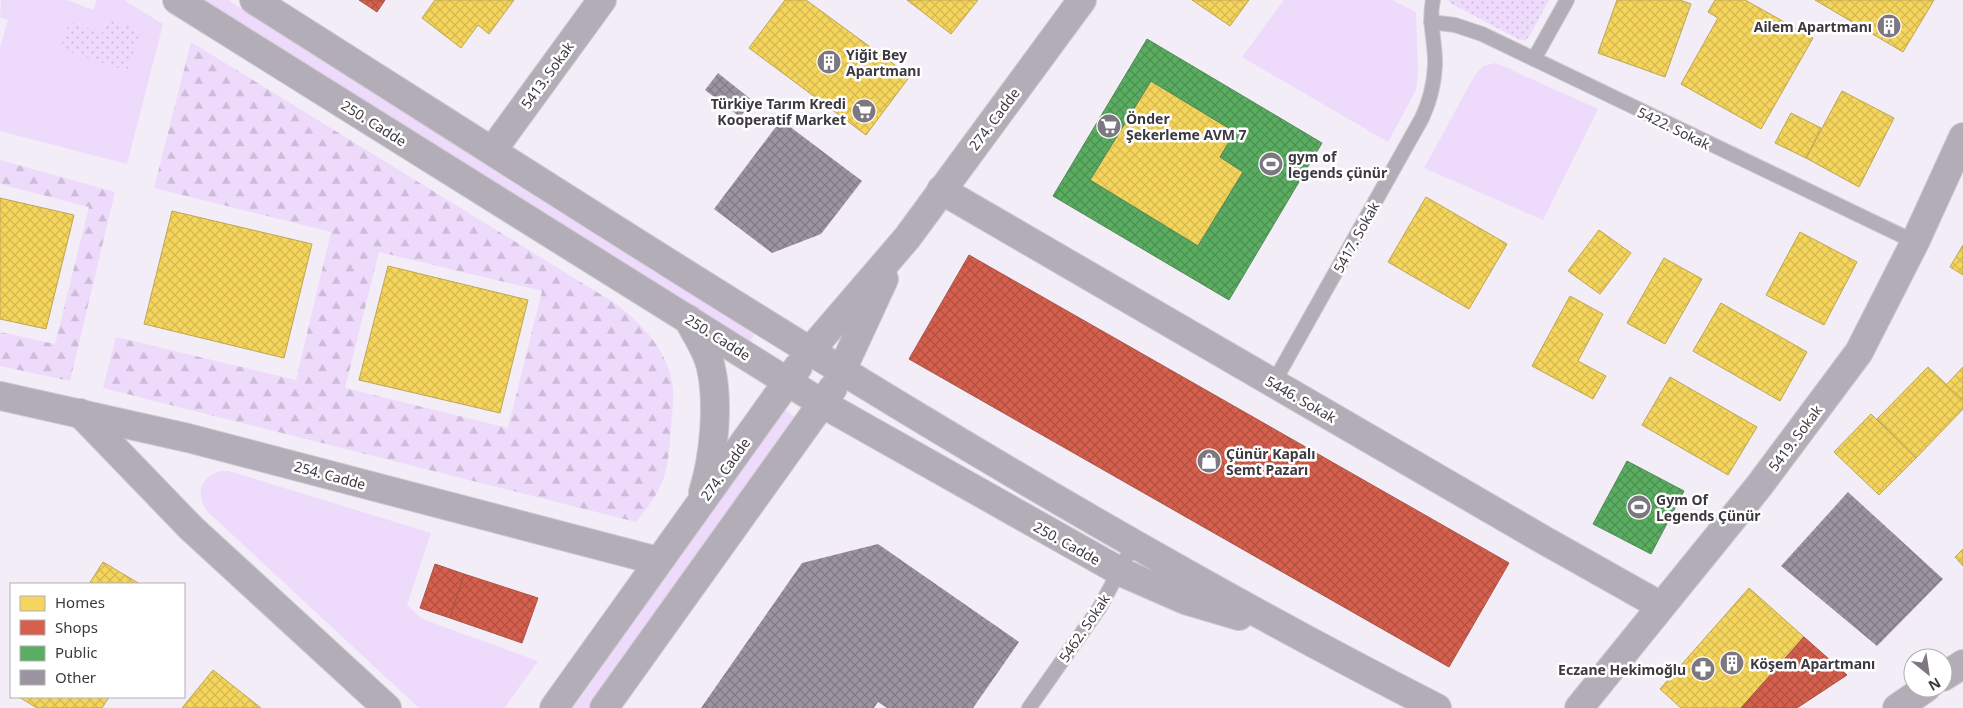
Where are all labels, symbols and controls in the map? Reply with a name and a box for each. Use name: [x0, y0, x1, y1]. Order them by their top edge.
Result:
building icon: Ailem Apartmanı: [1876, 13, 1902, 39]
place label: Ailem Apartmanı: [1754, 17, 1872, 36]
street label: 5413. Sokak: [516, 37, 578, 112]
place label: Yiğit Bey Apartmanı: [846, 45, 921, 80]
building icon: Yiğit Bey Apartmanı: [816, 49, 842, 75]
street label: 274. Cadde: [964, 84, 1024, 154]
place label: Türkiye Tarım Kredi Kooperatif Market: [711, 94, 846, 129]
street label: 250. Cadde: [338, 96, 410, 151]
supermarket icon: Türkiye Tarım Kredi Kooperatif Market: [851, 98, 877, 124]
street label: 5422. Sokak: [1635, 102, 1714, 154]
place label: Önder Şekerleme AVM 7: [1126, 109, 1247, 144]
supermarket icon: Önder Şekerleme AVM 7: [1096, 113, 1122, 139]
place label: gym of legends çünür: [1288, 147, 1388, 182]
sports icon: gym of legends çünür: [1258, 151, 1284, 177]
street label: 5417. Sokak: [1329, 198, 1384, 276]
street label: 250. Cadde: [682, 310, 754, 365]
street label: 5446. Sokak: [1262, 371, 1340, 427]
street label: 5419. Sokak: [1764, 401, 1826, 475]
street label: 274. Cadde: [696, 434, 754, 504]
place label: Çünür Kapalı Semt Pazarı: [1226, 444, 1315, 479]
shop icon: Çünür Kapalı Semt Pazarı: [1196, 448, 1222, 474]
street label: 254. Cadde: [292, 456, 368, 494]
place label: Gym Of Legends Çünür: [1656, 490, 1761, 525]
sports icon: Gym Of Legends Çünür: [1626, 494, 1652, 520]
street label: 250. Cadde: [1030, 517, 1104, 569]
legend: [10, 583, 185, 698]
street label: 5462. Sokak: [1054, 590, 1114, 666]
text: Homes: [55, 592, 105, 612]
text: Shops: [55, 617, 98, 637]
text: Public: [55, 642, 98, 662]
north arrow: [1903, 648, 1953, 698]
building icon: Köşem Apartmanı: [1719, 650, 1745, 676]
place label: Köşem Apartmanı: [1750, 654, 1875, 673]
pharmacy icon: Eczane Hekimoğlu: [1690, 656, 1716, 682]
place label: Eczane Hekimoğlu: [1558, 660, 1686, 679]
text: Other: [55, 667, 96, 687]
text: N: [1925, 674, 1944, 696]

